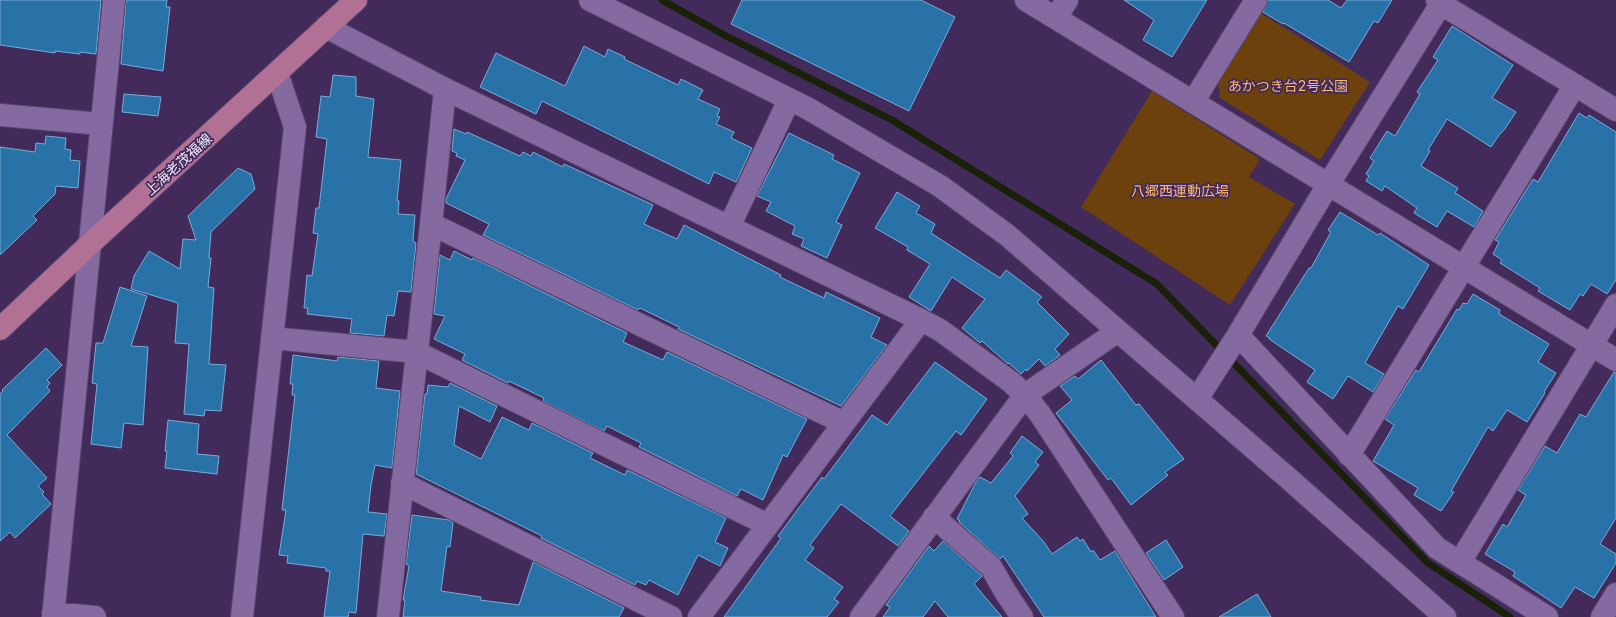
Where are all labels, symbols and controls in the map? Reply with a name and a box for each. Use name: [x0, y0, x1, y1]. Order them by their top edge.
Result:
park label: あかつき台2号公園: [1228, 77, 1348, 94]
street label: 上海老茂福線: [141, 130, 215, 198]
park label: 八郷西運動広場: [1131, 182, 1229, 199]

